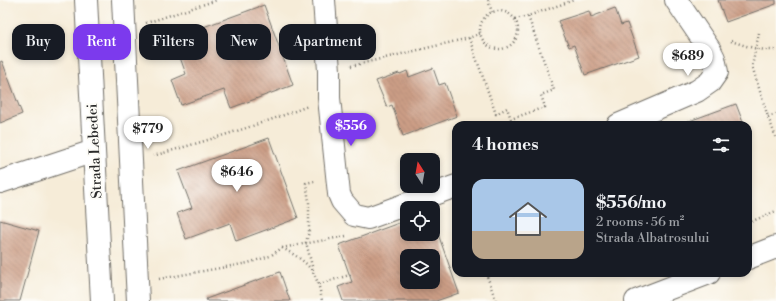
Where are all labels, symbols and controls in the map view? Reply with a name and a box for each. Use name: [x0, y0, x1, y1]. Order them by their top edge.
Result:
chip: Buy: [12, 24, 65, 60]
chip: Rent: [73, 24, 131, 60]
chip: Filters: [139, 24, 208, 60]
chip: New: [216, 24, 271, 60]
chip: Apartment: [279, 24, 376, 60]
pin: $689: [664, 43, 712, 77]
text: $689: [672, 48, 704, 64]
street label: Strada Lebedei: [84, 103, 106, 199]
pin: $556: [327, 113, 375, 147]
pin: $779: [124, 116, 172, 150]
text: $556: [335, 118, 367, 134]
text: $779: [133, 121, 163, 137]
text: 4 homes: [472, 134, 539, 156]
icon: filters: [710, 134, 732, 156]
north arrow: [400, 153, 440, 193]
map controls: [400, 153, 440, 289]
pin: $646: [213, 159, 261, 193]
text: $646: [220, 164, 254, 180]
text: $556/mo: [596, 192, 667, 214]
icon: home: [504, 195, 552, 243]
button: locate: [400, 201, 440, 241]
text: 2 rooms · 56 m²: [596, 214, 684, 230]
text: Strada Albatrosului: [596, 230, 710, 246]
button: layers: [400, 249, 440, 289]

